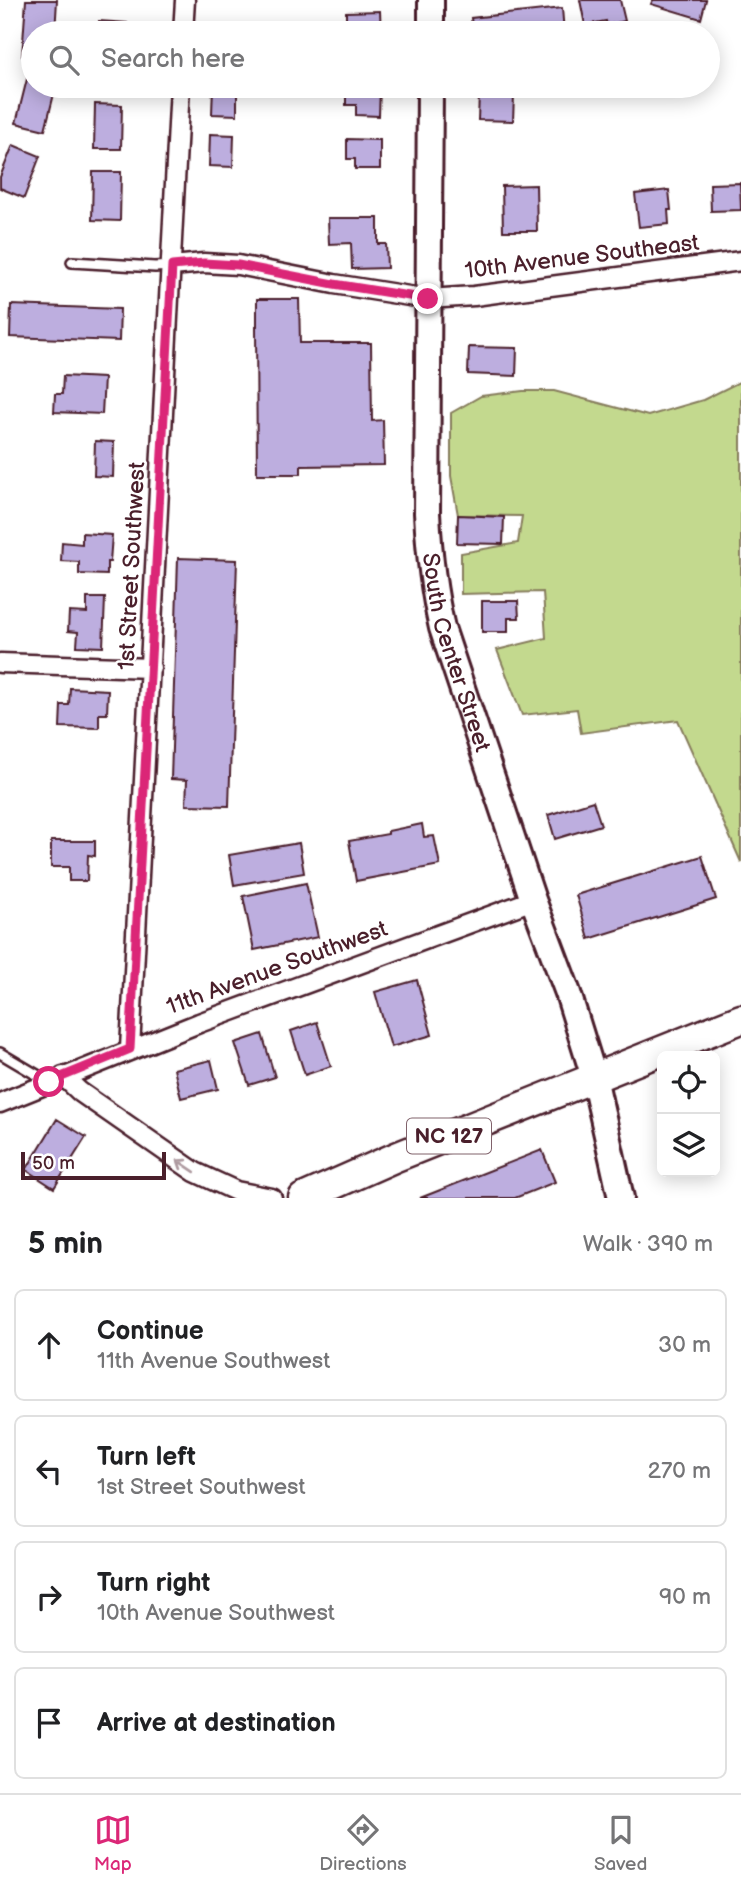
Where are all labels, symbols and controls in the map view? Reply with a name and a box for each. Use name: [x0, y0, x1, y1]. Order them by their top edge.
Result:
search box: [21, 21, 720, 98]
icon: search: [45, 41, 83, 79]
text: Search here: [101, 44, 245, 75]
street label: 10th Avenue Southeast: [463, 229, 701, 285]
route end: [412, 283, 443, 314]
street label: 1st Street Southwest: [113, 461, 151, 671]
street label: South Center Street: [416, 551, 496, 756]
street label: 11th Avenue Southwest: [163, 915, 391, 1021]
map controls: [657, 1051, 720, 1177]
button: locate: [657, 1051, 720, 1114]
route start: [33, 1066, 64, 1097]
button: layers: [657, 1114, 720, 1177]
road number: NC 127: [407, 1118, 491, 1154]
scale bar: [21, 1149, 166, 1181]
text: 50 m: [32, 1152, 75, 1175]
one-way arrow: [177, 1159, 196, 1173]
text: 5 min: [28, 1226, 103, 1262]
text: Walk · 390 m: [583, 1230, 713, 1258]
text: Continue: [97, 1316, 204, 1347]
icon: ahead: [30, 1326, 68, 1364]
text: 30 m: [658, 1331, 711, 1359]
text: 11th Avenue Southwest: [97, 1347, 330, 1375]
text: Turn left: [97, 1442, 196, 1473]
icon: left: [30, 1452, 68, 1490]
text: 270 m: [647, 1457, 711, 1485]
text: 1st Street Southwest: [97, 1473, 306, 1501]
text: Turn right: [97, 1568, 210, 1599]
icon: right: [30, 1578, 68, 1616]
text: 90 m: [659, 1583, 711, 1611]
text: 10th Avenue Southwest: [97, 1599, 335, 1627]
icon: arrive: [30, 1704, 68, 1742]
text: Arrive at destination: [97, 1708, 336, 1739]
tab: Map: [94, 1811, 132, 1876]
tab: Directions: [319, 1811, 407, 1876]
tab: Saved: [594, 1811, 647, 1876]

